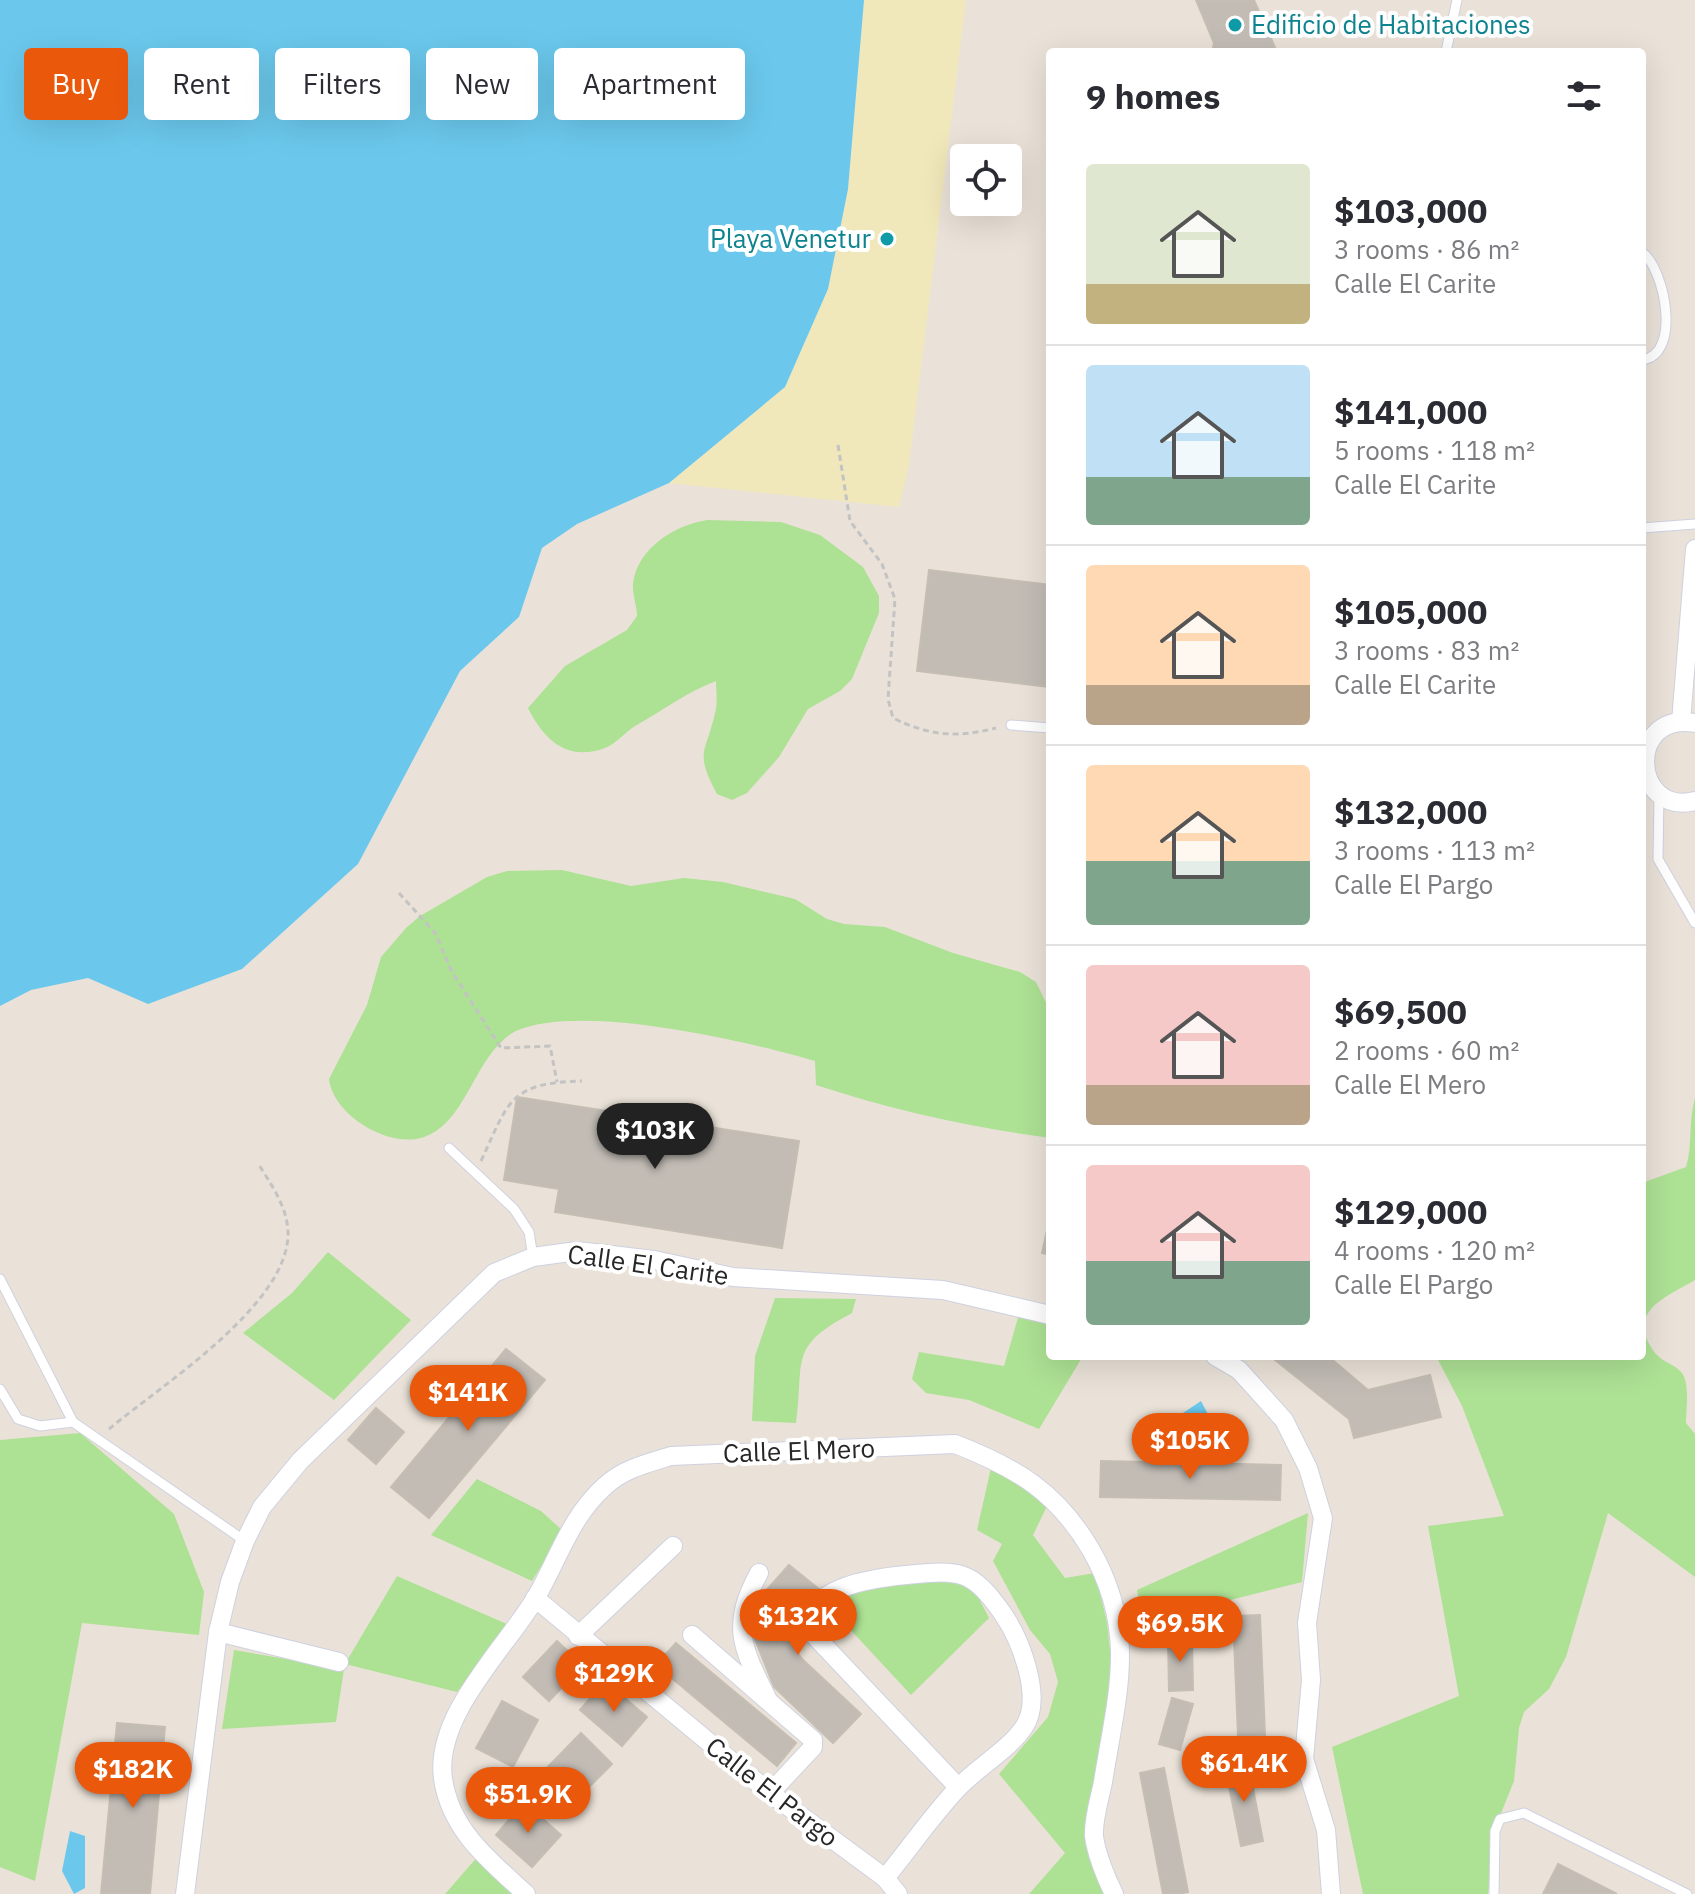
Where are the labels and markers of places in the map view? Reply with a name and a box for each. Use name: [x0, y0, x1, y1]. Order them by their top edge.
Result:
place label: Edificio de Habitaciones: [1251, 7, 1531, 41]
marker: Edificio de Habitaciones: [1226, 16, 1244, 34]
place label: Playa Venetur: [710, 221, 871, 255]
marker: Playa Venetur: [878, 230, 896, 248]
pin: $103K: [599, 1103, 711, 1171]
pin: $141K: [412, 1365, 524, 1433]
pin: $105K: [1134, 1413, 1246, 1481]
pin: $132K: [742, 1589, 854, 1657]
pin: $69.5K: [1115, 1596, 1245, 1664]
pin: $129K: [558, 1646, 670, 1714]
pin: $61.4K: [1179, 1736, 1309, 1804]
pin: $182K: [77, 1742, 189, 1810]
pin: $51.9K: [463, 1767, 593, 1835]

